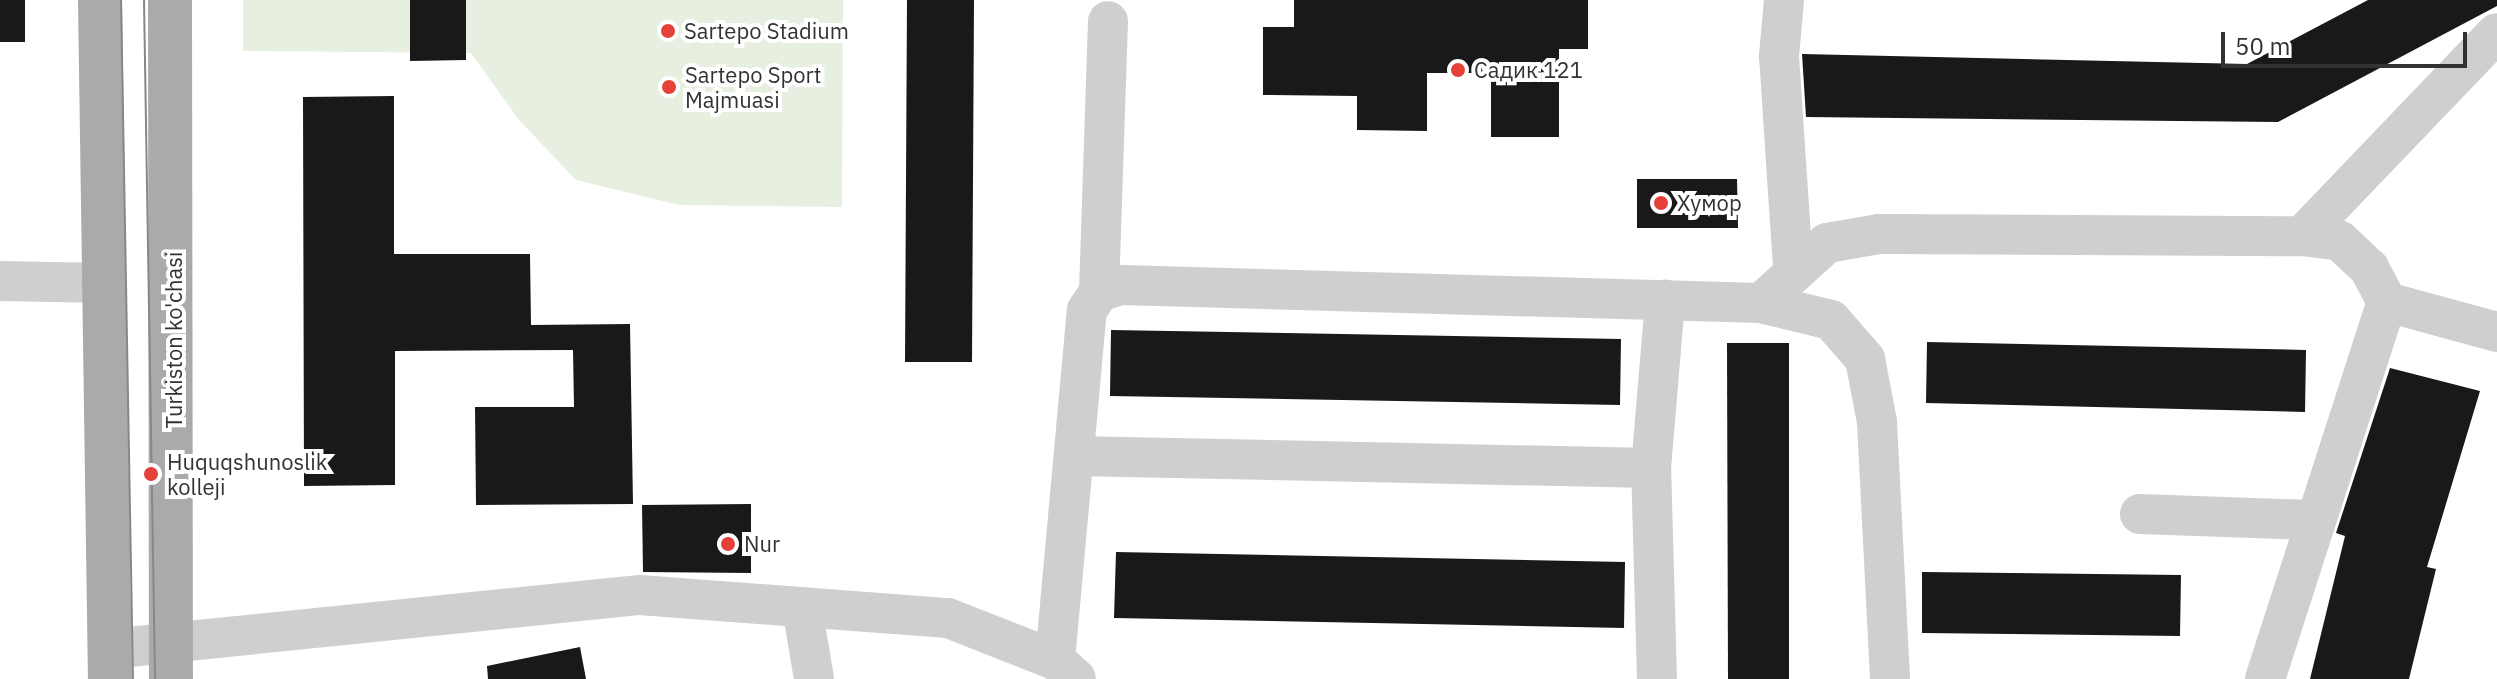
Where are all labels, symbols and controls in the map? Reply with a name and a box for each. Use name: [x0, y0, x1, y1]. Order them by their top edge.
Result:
scale bar: [2225, 16, 2471, 66]
place label: Sartepo Stadium: [684, 18, 849, 44]
marker: Sartepo Stadium: [659, 22, 677, 40]
text: 50 m: [2235, 30, 2290, 62]
place label: Садик 121: [1474, 57, 1583, 83]
place label: Sartepo Sport Majmuasi: [685, 61, 821, 112]
marker: Садик 121: [1449, 61, 1467, 79]
marker: Sartepo Sport Majmuasi: [660, 78, 678, 96]
place label: Хумор: [1677, 190, 1742, 216]
marker: Хумор: [1652, 194, 1670, 212]
street label: Turkiston ko'chasi: [161, 252, 187, 428]
place label: Huquqshunoslik kolleji: [167, 448, 327, 500]
marker: Huquqshunoslik kolleji: [142, 465, 160, 483]
place label: Nur: [744, 531, 780, 557]
marker: Nur: [719, 535, 737, 553]

